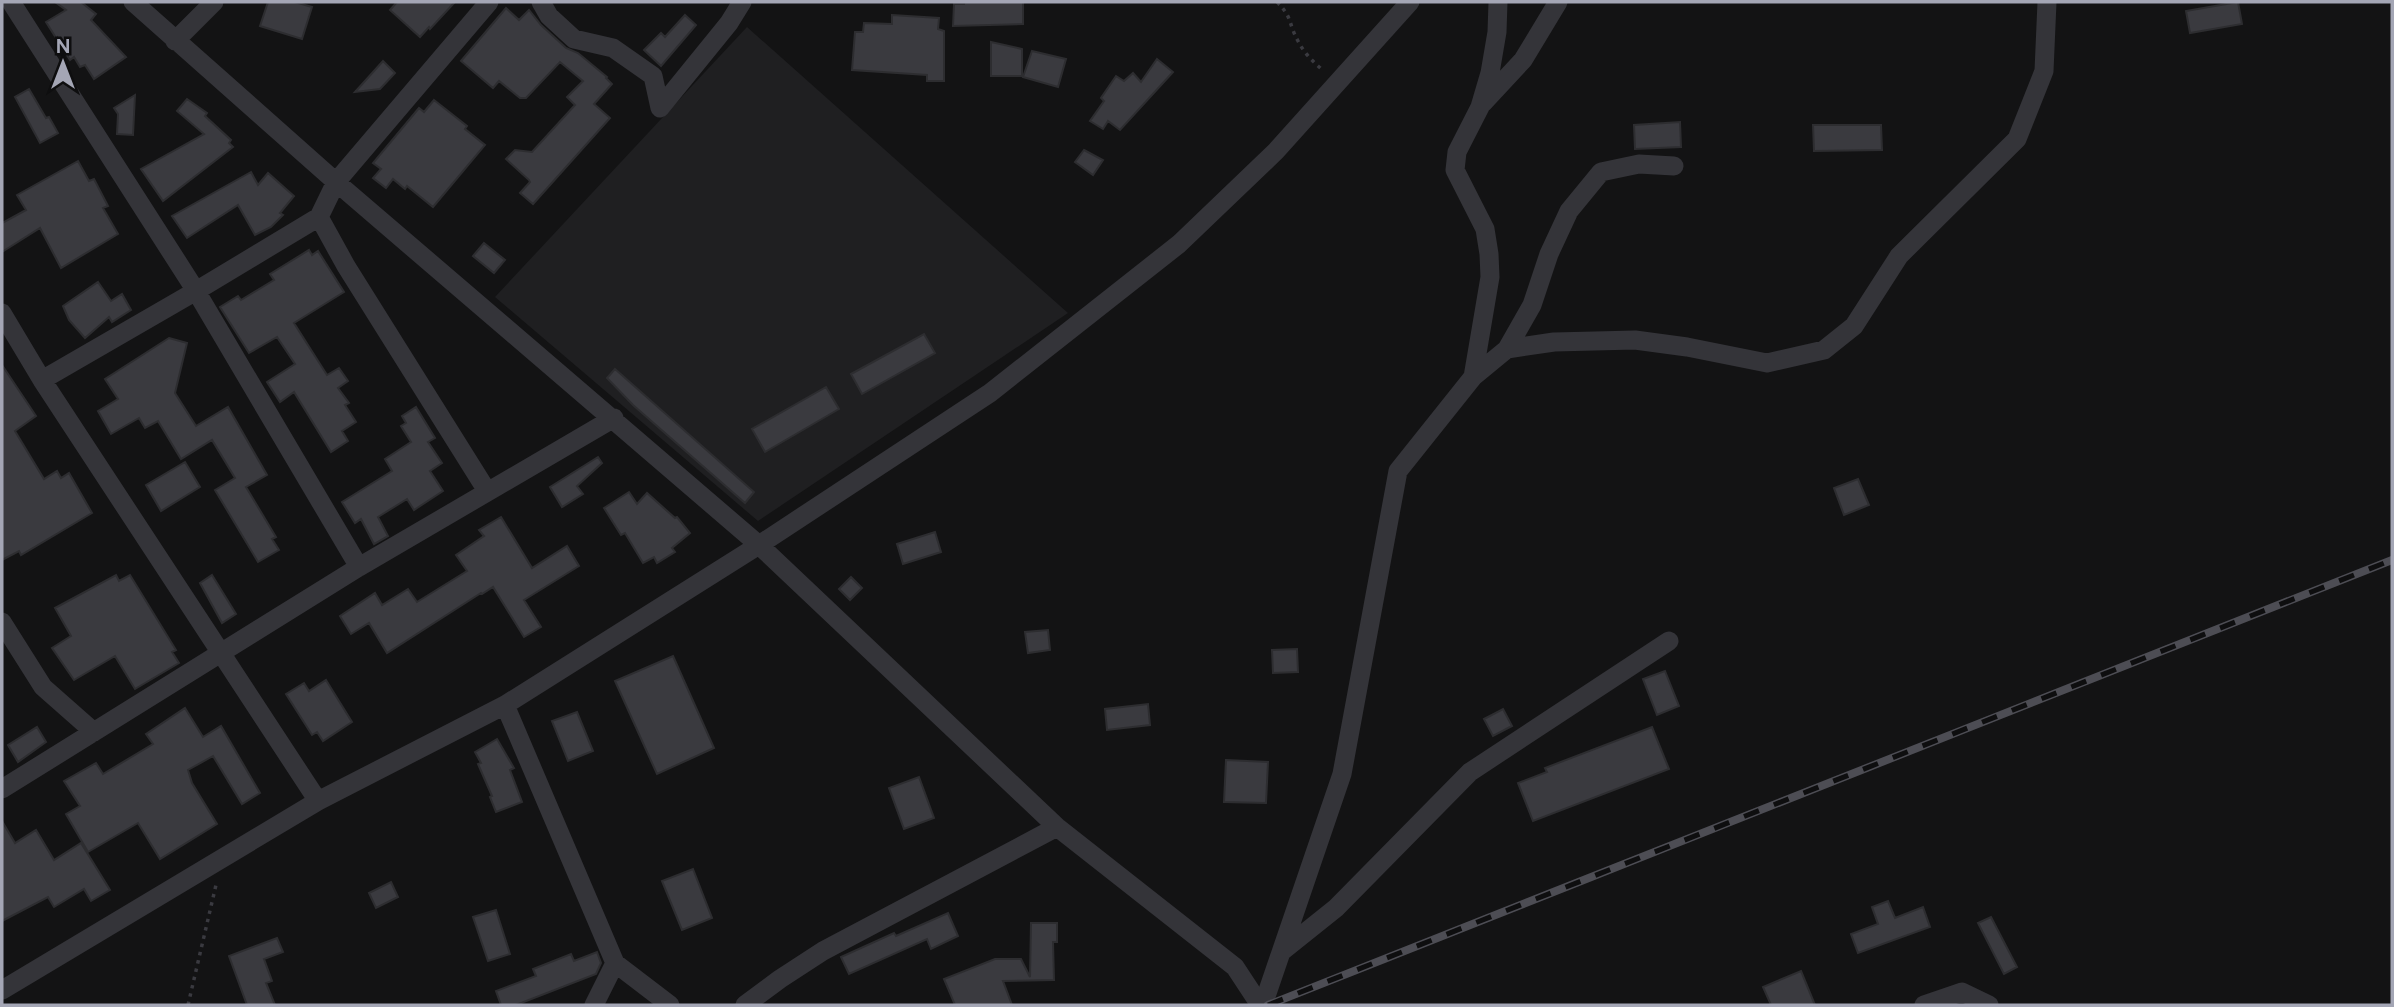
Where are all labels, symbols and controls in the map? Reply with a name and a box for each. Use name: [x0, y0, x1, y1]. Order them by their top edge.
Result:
north arrow: [28, 28, 98, 98]
text: N: [56, 35, 70, 58]

